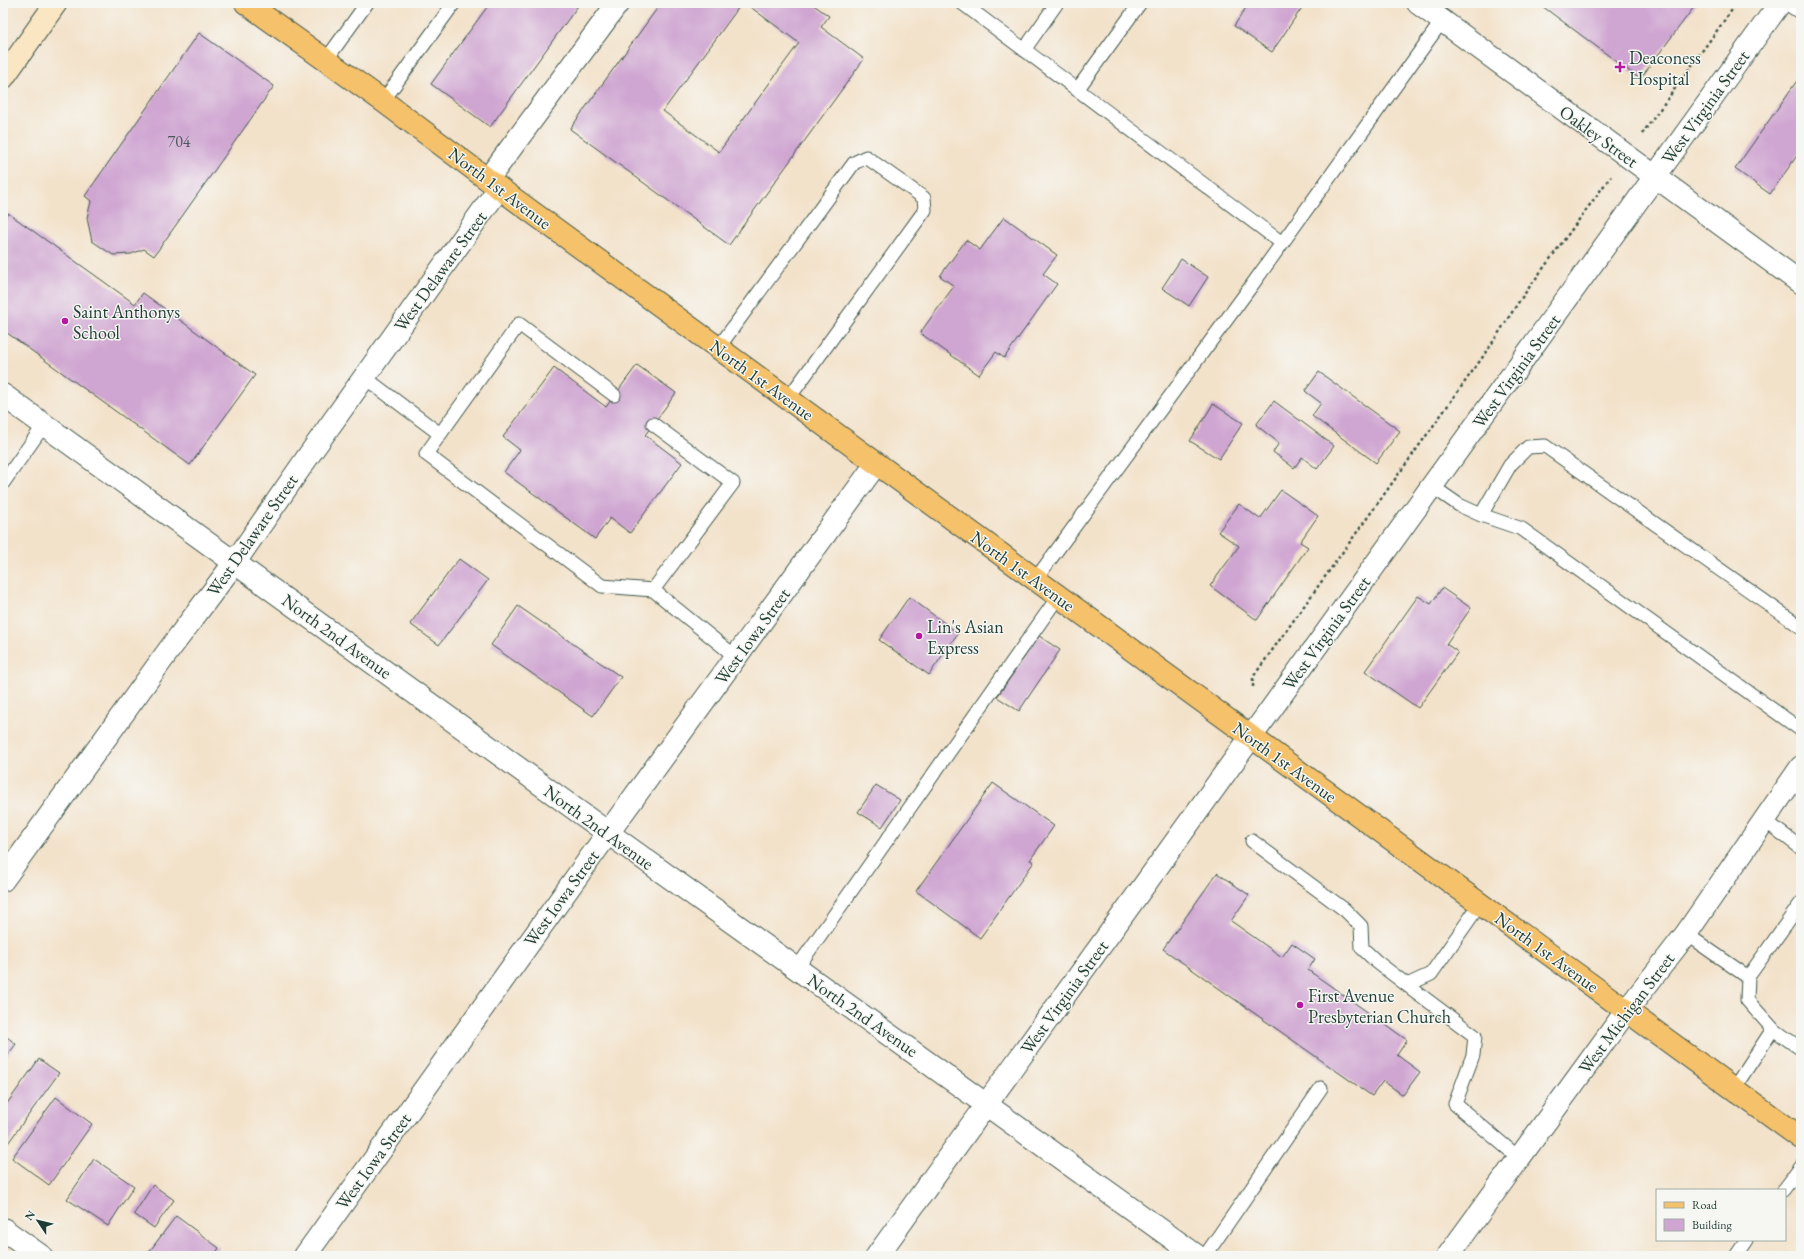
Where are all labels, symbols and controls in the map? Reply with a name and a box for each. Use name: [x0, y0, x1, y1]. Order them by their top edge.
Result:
street label: West Virginia Street: [1656, 45, 1754, 169]
place label: Deaconess Hospital: [1629, 46, 1701, 90]
marker: Deaconess Hospital: [1614, 61, 1626, 73]
street label: Oakley Street: [1555, 100, 1643, 172]
house number: 704: [167, 131, 191, 152]
street label: North 1st Avenue: [444, 142, 556, 234]
street label: West Delaware Street: [388, 206, 492, 336]
place label: Saint Anthonys School: [73, 300, 180, 344]
street label: West Virginia Street: [1467, 309, 1565, 433]
marker: Saint Anthonys School: [60, 316, 70, 326]
street label: North 1st Avenue: [705, 335, 819, 425]
street label: West Delaware Street: [201, 469, 303, 601]
street label: North 1st Avenue: [966, 526, 1080, 616]
street label: West Virginia Street: [1277, 571, 1375, 695]
street label: West Iowa Street: [709, 583, 795, 689]
street label: North 2nd Avenue: [278, 588, 396, 684]
place label: Lin's Asian Express: [927, 615, 1004, 659]
marker: Lin's Asian Express: [914, 631, 924, 641]
street label: North 1st Avenue: [1228, 717, 1342, 807]
street label: North 2nd Avenue: [540, 779, 658, 875]
street label: West Iowa Street: [518, 845, 604, 951]
street label: North 1st Avenue: [1490, 907, 1604, 997]
street label: West Virginia Street: [1015, 935, 1113, 1059]
street label: West Michigan Street: [1573, 947, 1679, 1078]
street label: North 2nd Avenue: [803, 968, 923, 1062]
place label: First Avenue Presbyterian Church: [1308, 984, 1451, 1028]
marker: First Avenue Presbyterian Church: [1295, 1000, 1305, 1010]
street label: West Iowa Street: [330, 1108, 416, 1214]
legend: [1656, 1189, 1786, 1241]
text: Road: [1692, 1197, 1718, 1213]
north arrow: [18, 1201, 58, 1241]
text: N: [22, 1208, 38, 1223]
text: Building: [1692, 1217, 1733, 1233]

